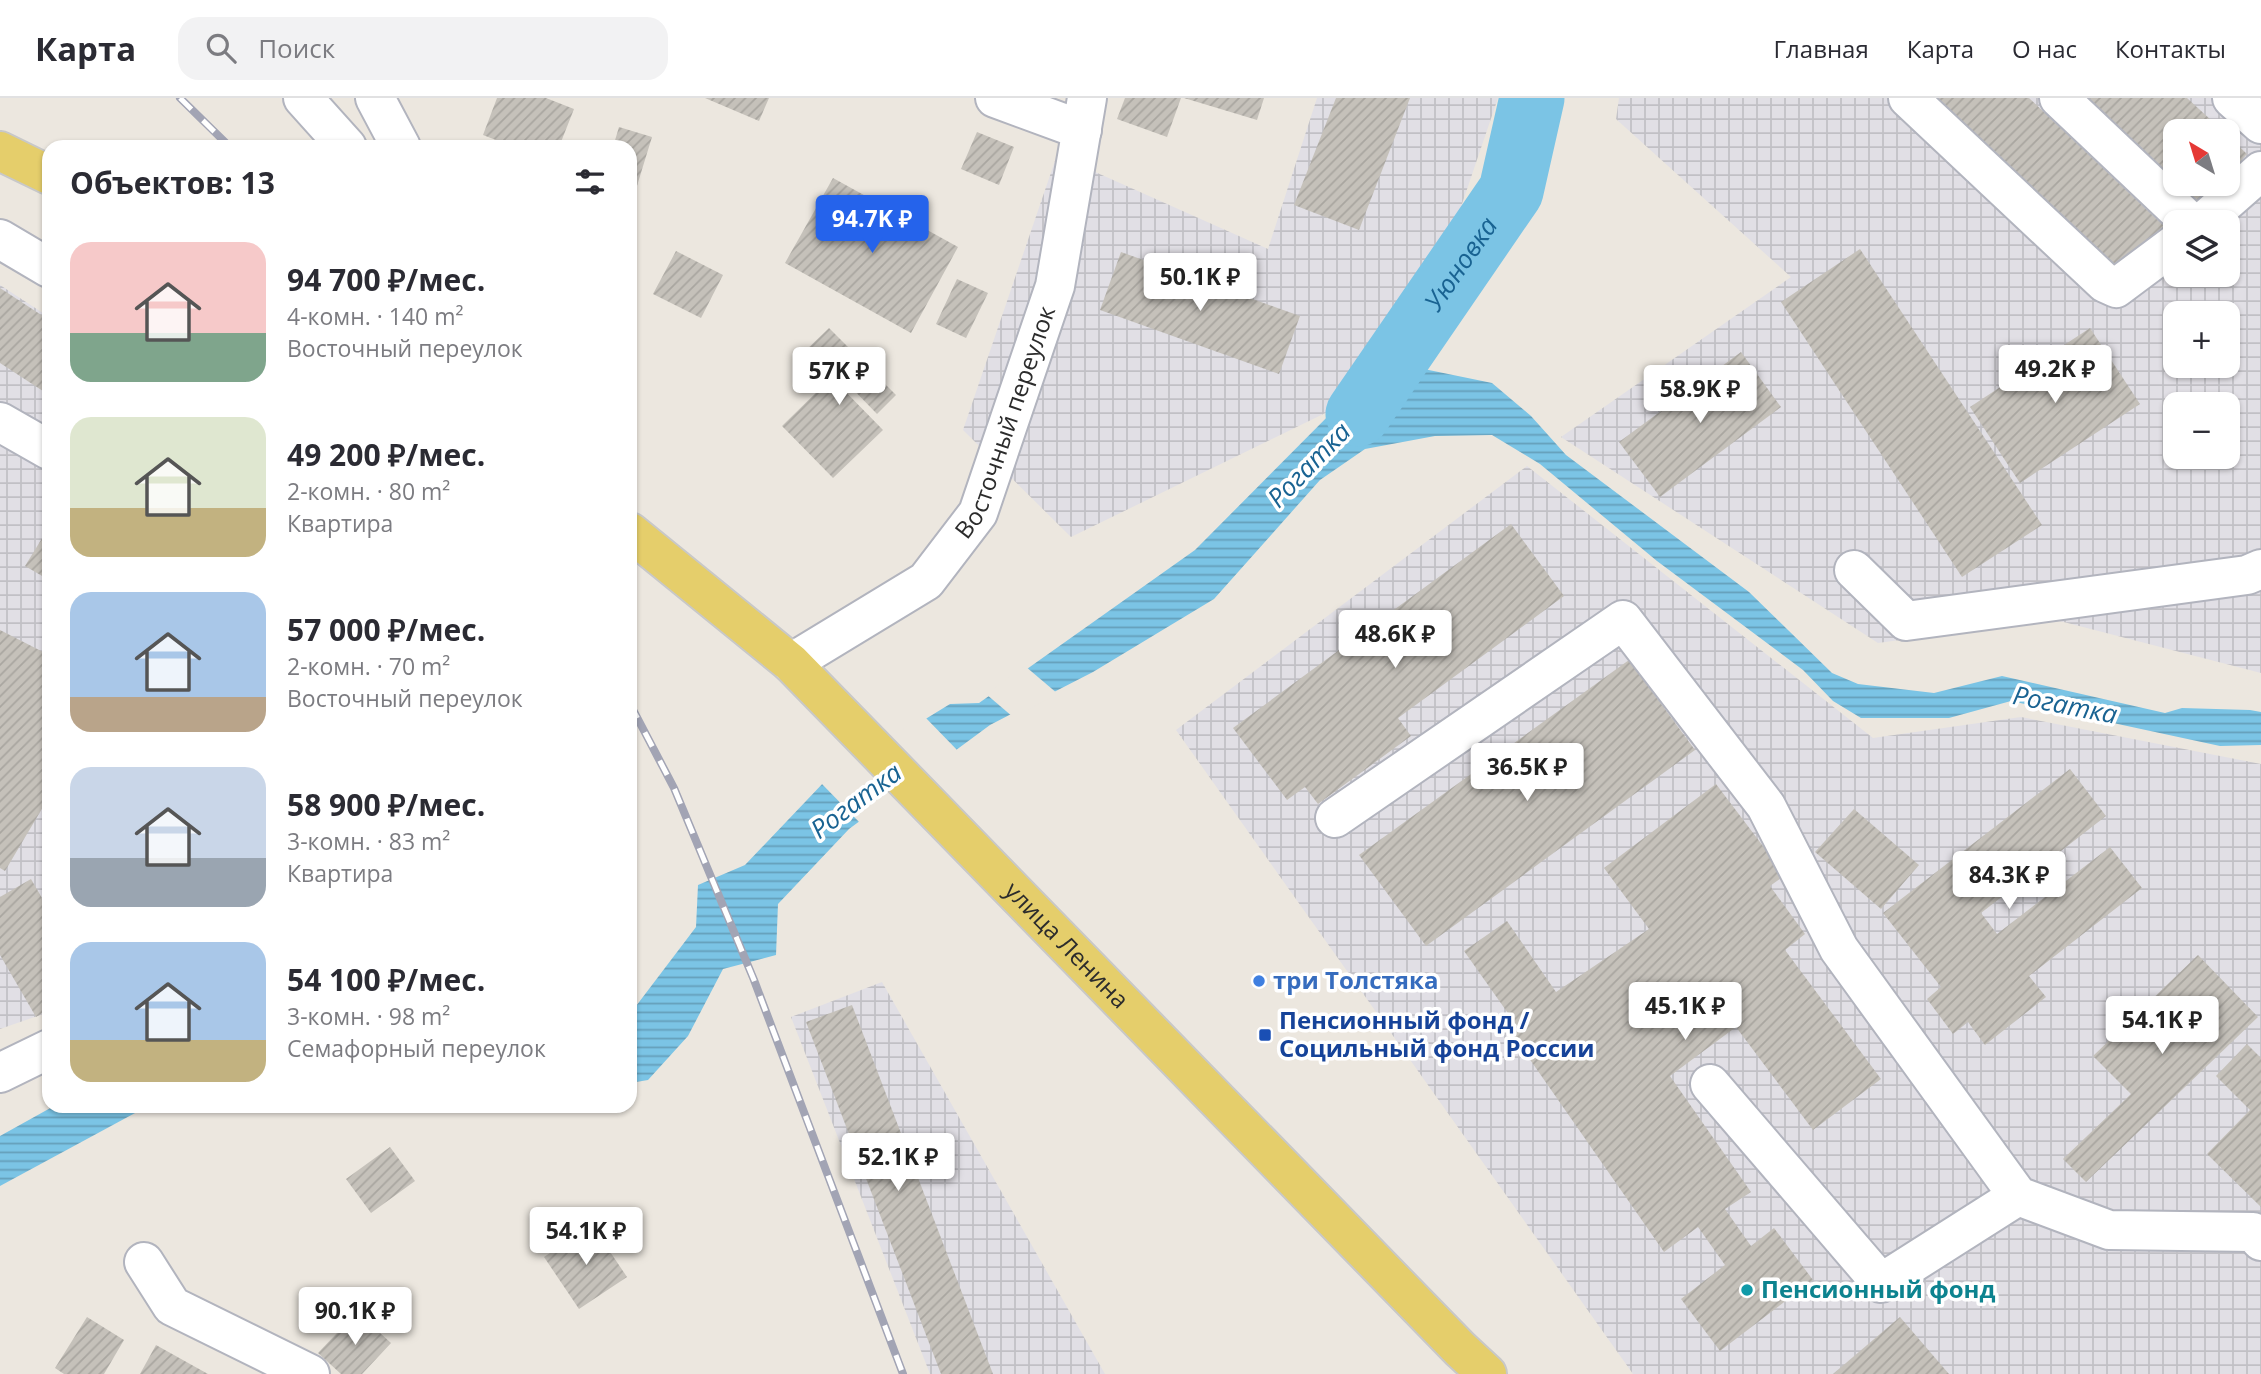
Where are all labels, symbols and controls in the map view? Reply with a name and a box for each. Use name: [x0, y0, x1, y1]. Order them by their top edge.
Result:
search box: [178, 17, 668, 80]
text: Карта: [35, 26, 136, 71]
icon: search: [202, 29, 240, 67]
text: Поиск: [258, 30, 335, 66]
text: Главная: [1774, 32, 1869, 65]
text: Карта: [1907, 32, 1974, 65]
text: О нас: [2012, 32, 2077, 65]
text: Контакты: [2115, 32, 2226, 65]
north arrow: [2163, 119, 2240, 196]
map controls: [2163, 119, 2240, 469]
text: Объектов: 13: [70, 162, 275, 203]
icon: filters: [571, 163, 609, 201]
pin: 94.7K ₽: [807, 195, 937, 255]
text: 94.7K ₽: [832, 202, 912, 234]
water label: Уюновка: [1415, 209, 1505, 318]
button: layers: [2163, 210, 2240, 287]
pin: 50.1K ₽: [1135, 254, 1265, 313]
text: 94 700 ₽/мес.: [287, 259, 485, 300]
text: 50.1K ₽: [1160, 260, 1240, 292]
icon: home: [126, 270, 210, 354]
text: 4-комн. · 140 m²: [287, 300, 463, 332]
street label: Восточный переулок: [946, 301, 1062, 545]
button: +: [2163, 301, 2240, 378]
text: Восточный переулок: [287, 332, 523, 364]
pin: 49.2K ₽: [1990, 345, 2120, 405]
pin: 57K ₽: [790, 348, 888, 407]
text: 49.2K ₽: [2015, 352, 2095, 384]
text: 57K ₽: [809, 354, 869, 386]
pin: 58.9K ₽: [1635, 366, 1765, 425]
text: 58.9K ₽: [1660, 372, 1740, 404]
button: −: [2163, 392, 2240, 469]
water label: Рогатка: [1259, 414, 1358, 515]
text: 49 200 ₽/мес.: [287, 434, 485, 475]
icon: home: [126, 445, 210, 529]
text: 2-комн. · 80 m²: [287, 475, 450, 507]
text: Квартира: [287, 507, 393, 539]
text: 57 000 ₽/мес.: [287, 609, 485, 650]
pin: 48.6K ₽: [1330, 610, 1460, 670]
text: 48.6K ₽: [1355, 617, 1435, 649]
icon: home: [126, 620, 210, 704]
text: 2-комн. · 70 m²: [287, 650, 450, 682]
water label: Рогатка: [2010, 676, 2121, 732]
text: Восточный переулок: [287, 682, 523, 714]
pin: 36.5K ₽: [1462, 744, 1592, 803]
text: 36.5K ₽: [1487, 750, 1567, 782]
water label: Рогатка: [802, 754, 909, 846]
text: 58 900 ₽/мес.: [287, 784, 485, 825]
icon: home: [126, 795, 210, 879]
text: 3-комн. · 83 m²: [287, 825, 450, 857]
pin: 84.3K ₽: [1944, 852, 2074, 911]
text: Квартира: [287, 857, 393, 889]
text: 84.3K ₽: [1969, 858, 2049, 890]
street label: улица Ленина: [998, 874, 1137, 1015]
text: 54 100 ₽/мес.: [287, 959, 485, 1000]
place label: три Толстяка: [1273, 963, 1438, 996]
icon: home: [126, 970, 210, 1054]
marker: три Толстяка: [1251, 973, 1267, 989]
pin: 45.1K ₽: [1620, 982, 1750, 1042]
text: 45.1K ₽: [1645, 989, 1725, 1021]
pin: 54.1K ₽: [2097, 996, 2227, 1056]
text: 3-комн. · 98 m²: [287, 1000, 450, 1032]
place label: Пенсионный фонд / Социльный фонд России: [1279, 1003, 1595, 1064]
text: 54.1K ₽: [2122, 1003, 2202, 1035]
marker: Пенсионный фонд / Социльный фонд России: [1257, 1027, 1273, 1043]
text: Семафорный переулок: [287, 1032, 546, 1064]
pin: 52.1K ₽: [833, 1134, 963, 1193]
text: 52.1K ₽: [858, 1140, 938, 1172]
pin: 54.1K ₽: [521, 1208, 651, 1267]
text: 54.1K ₽: [546, 1214, 626, 1246]
place label: Пенсионный фонд: [1761, 1272, 1995, 1305]
marker: Пенсионный фонд: [1739, 1282, 1755, 1298]
pin: 90.1K ₽: [290, 1288, 420, 1347]
text: 90.1K ₽: [315, 1294, 395, 1326]

